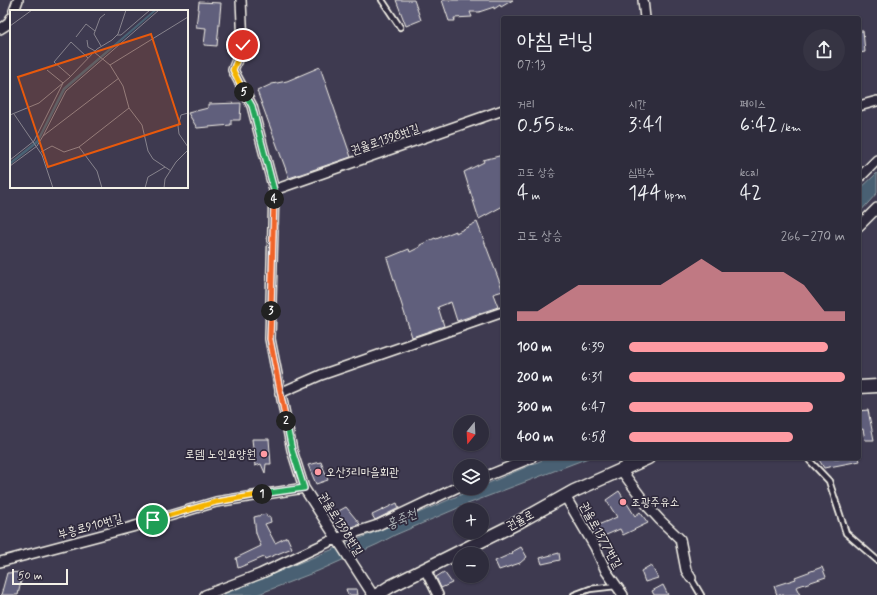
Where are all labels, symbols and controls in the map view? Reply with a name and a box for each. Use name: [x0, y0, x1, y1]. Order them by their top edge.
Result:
inset map: [10, 10, 188, 188]
pin: [226, 28, 260, 62]
text: 아침 러닝: [517, 28, 594, 56]
button: share: [803, 29, 845, 71]
icon: check: [232, 34, 254, 56]
text: 07:13: [517, 57, 546, 74]
pin: 5: [234, 82, 254, 102]
text: 5: [241, 85, 247, 99]
text: 거리: [517, 98, 535, 112]
text: 시간: [628, 98, 646, 112]
text: 페이스: [740, 98, 766, 112]
text: 0.55: [517, 112, 555, 139]
text: 3:41: [628, 112, 663, 139]
text: 6:42: [740, 112, 777, 139]
street label: 권율로1398번길: [349, 121, 422, 159]
text: km: [555, 121, 574, 135]
text: /km: [777, 121, 801, 135]
text: 고도 상승: [517, 166, 555, 180]
text: 심박수: [628, 166, 655, 180]
text: kcal: [740, 166, 758, 180]
text: 4: [517, 180, 529, 207]
text: 144: [628, 180, 661, 207]
text: 42: [740, 180, 762, 207]
pin: 4: [264, 189, 284, 209]
text: m: [529, 189, 540, 203]
text: bpm: [661, 189, 686, 203]
text: 4: [271, 192, 277, 206]
text: 고도 상승: [517, 228, 562, 245]
text: 266–270 m: [781, 228, 845, 245]
pin: 3: [261, 301, 281, 321]
text: 3: [269, 304, 273, 318]
text: 100 m: [517, 339, 552, 356]
text: 6:39: [581, 339, 605, 356]
text: 200 m: [517, 369, 552, 386]
text: 6:31: [581, 369, 603, 386]
text: 300 m: [517, 399, 552, 416]
text: 6:47: [581, 399, 605, 416]
pin: 2: [276, 411, 296, 431]
text: 2: [283, 414, 289, 428]
north arrow: [453, 415, 489, 451]
map controls: [453, 415, 489, 583]
text: 400 m: [517, 429, 554, 446]
text: 6:58: [581, 429, 606, 446]
place label: 로뎀 노인요양원: [185, 447, 256, 463]
marker: 로뎀 노인요양원: [259, 449, 269, 459]
button: layers: [453, 459, 489, 495]
place label: 오산3리마을회관: [326, 465, 399, 481]
marker: 오산3리마을회관: [313, 467, 323, 477]
pin: 1: [252, 484, 272, 504]
text: 1: [260, 487, 264, 501]
street label: 권율로1398번길: [314, 490, 366, 559]
place label: 조광주유소: [631, 495, 679, 511]
marker: 조광주유소: [618, 497, 628, 507]
street label: 권율로1377번길: [575, 499, 625, 572]
pin: [136, 503, 170, 537]
button: +: [453, 503, 489, 539]
water label: 홍죽천: [384, 505, 421, 533]
street label: 권율로: [504, 507, 537, 535]
icon: arrive: [142, 509, 164, 531]
street label: 부흥로910번길: [56, 511, 125, 543]
button: −: [453, 547, 489, 583]
scale bar: [12, 567, 68, 586]
text: 50 m: [18, 569, 43, 583]

